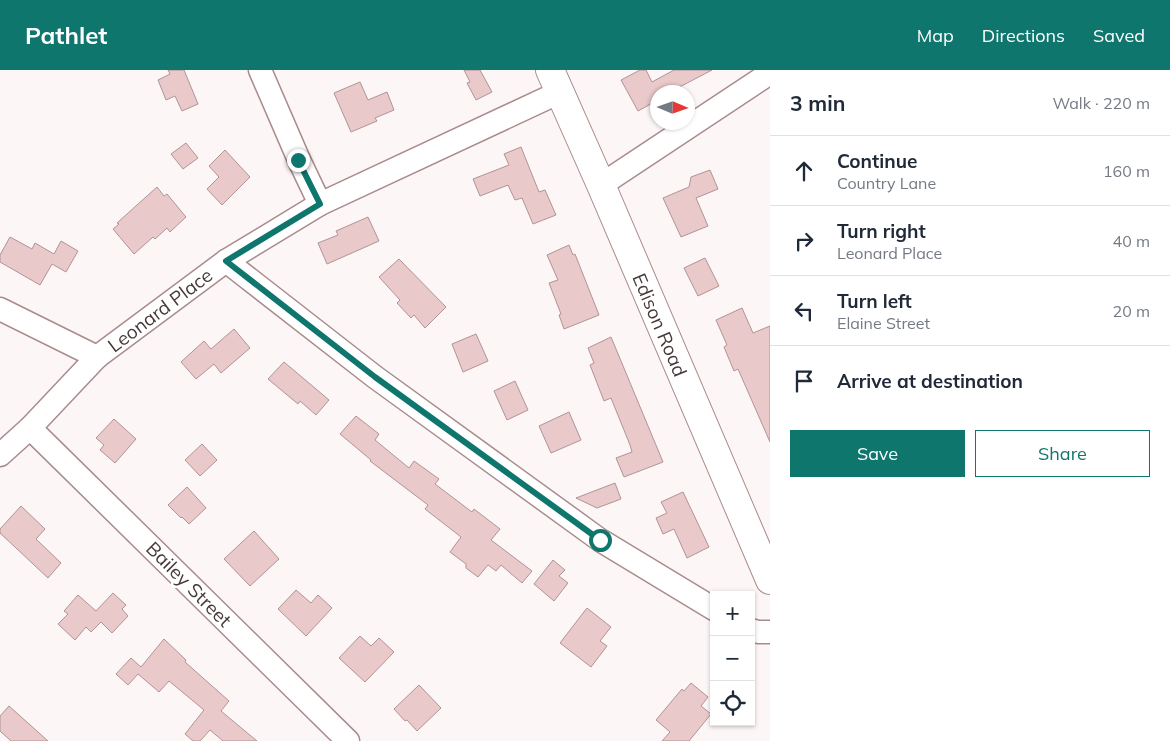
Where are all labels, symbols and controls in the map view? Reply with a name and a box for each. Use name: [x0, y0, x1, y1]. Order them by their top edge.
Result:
text: Pathlet: [25, 20, 107, 50]
text: Map: [917, 24, 954, 47]
text: Directions: [982, 24, 1065, 47]
text: Saved: [1093, 24, 1145, 47]
north arrow: [650, 85, 695, 130]
text: 3 min: [790, 90, 845, 116]
text: Walk · 220 m: [1052, 93, 1150, 113]
route end: [287, 149, 310, 172]
text: Continue: [837, 149, 917, 173]
icon: ahead: [790, 157, 818, 185]
text: 160 m: [1103, 161, 1150, 181]
text: Country Lane: [837, 173, 936, 193]
text: Turn right: [837, 219, 926, 243]
icon: right: [790, 227, 818, 255]
text: 40 m: [1113, 231, 1150, 251]
text: Leonard Place: [837, 243, 942, 263]
street label: Leonard Place: [103, 263, 217, 357]
street label: Edison Road: [627, 270, 693, 380]
text: Turn left: [837, 289, 912, 313]
icon: left: [790, 297, 818, 325]
text: 20 m: [1113, 301, 1150, 321]
text: Elaine Street: [837, 313, 930, 333]
icon: arrive: [790, 367, 818, 395]
text: Arrive at destination: [837, 369, 1023, 393]
button: Save: [790, 430, 965, 477]
button: Share: [975, 430, 1150, 477]
route start: [589, 529, 612, 552]
street label: Bailey Street: [141, 536, 237, 632]
map controls: [710, 591, 755, 726]
button: +: [710, 591, 755, 636]
button: −: [710, 636, 755, 681]
button: locate: [710, 681, 755, 726]

